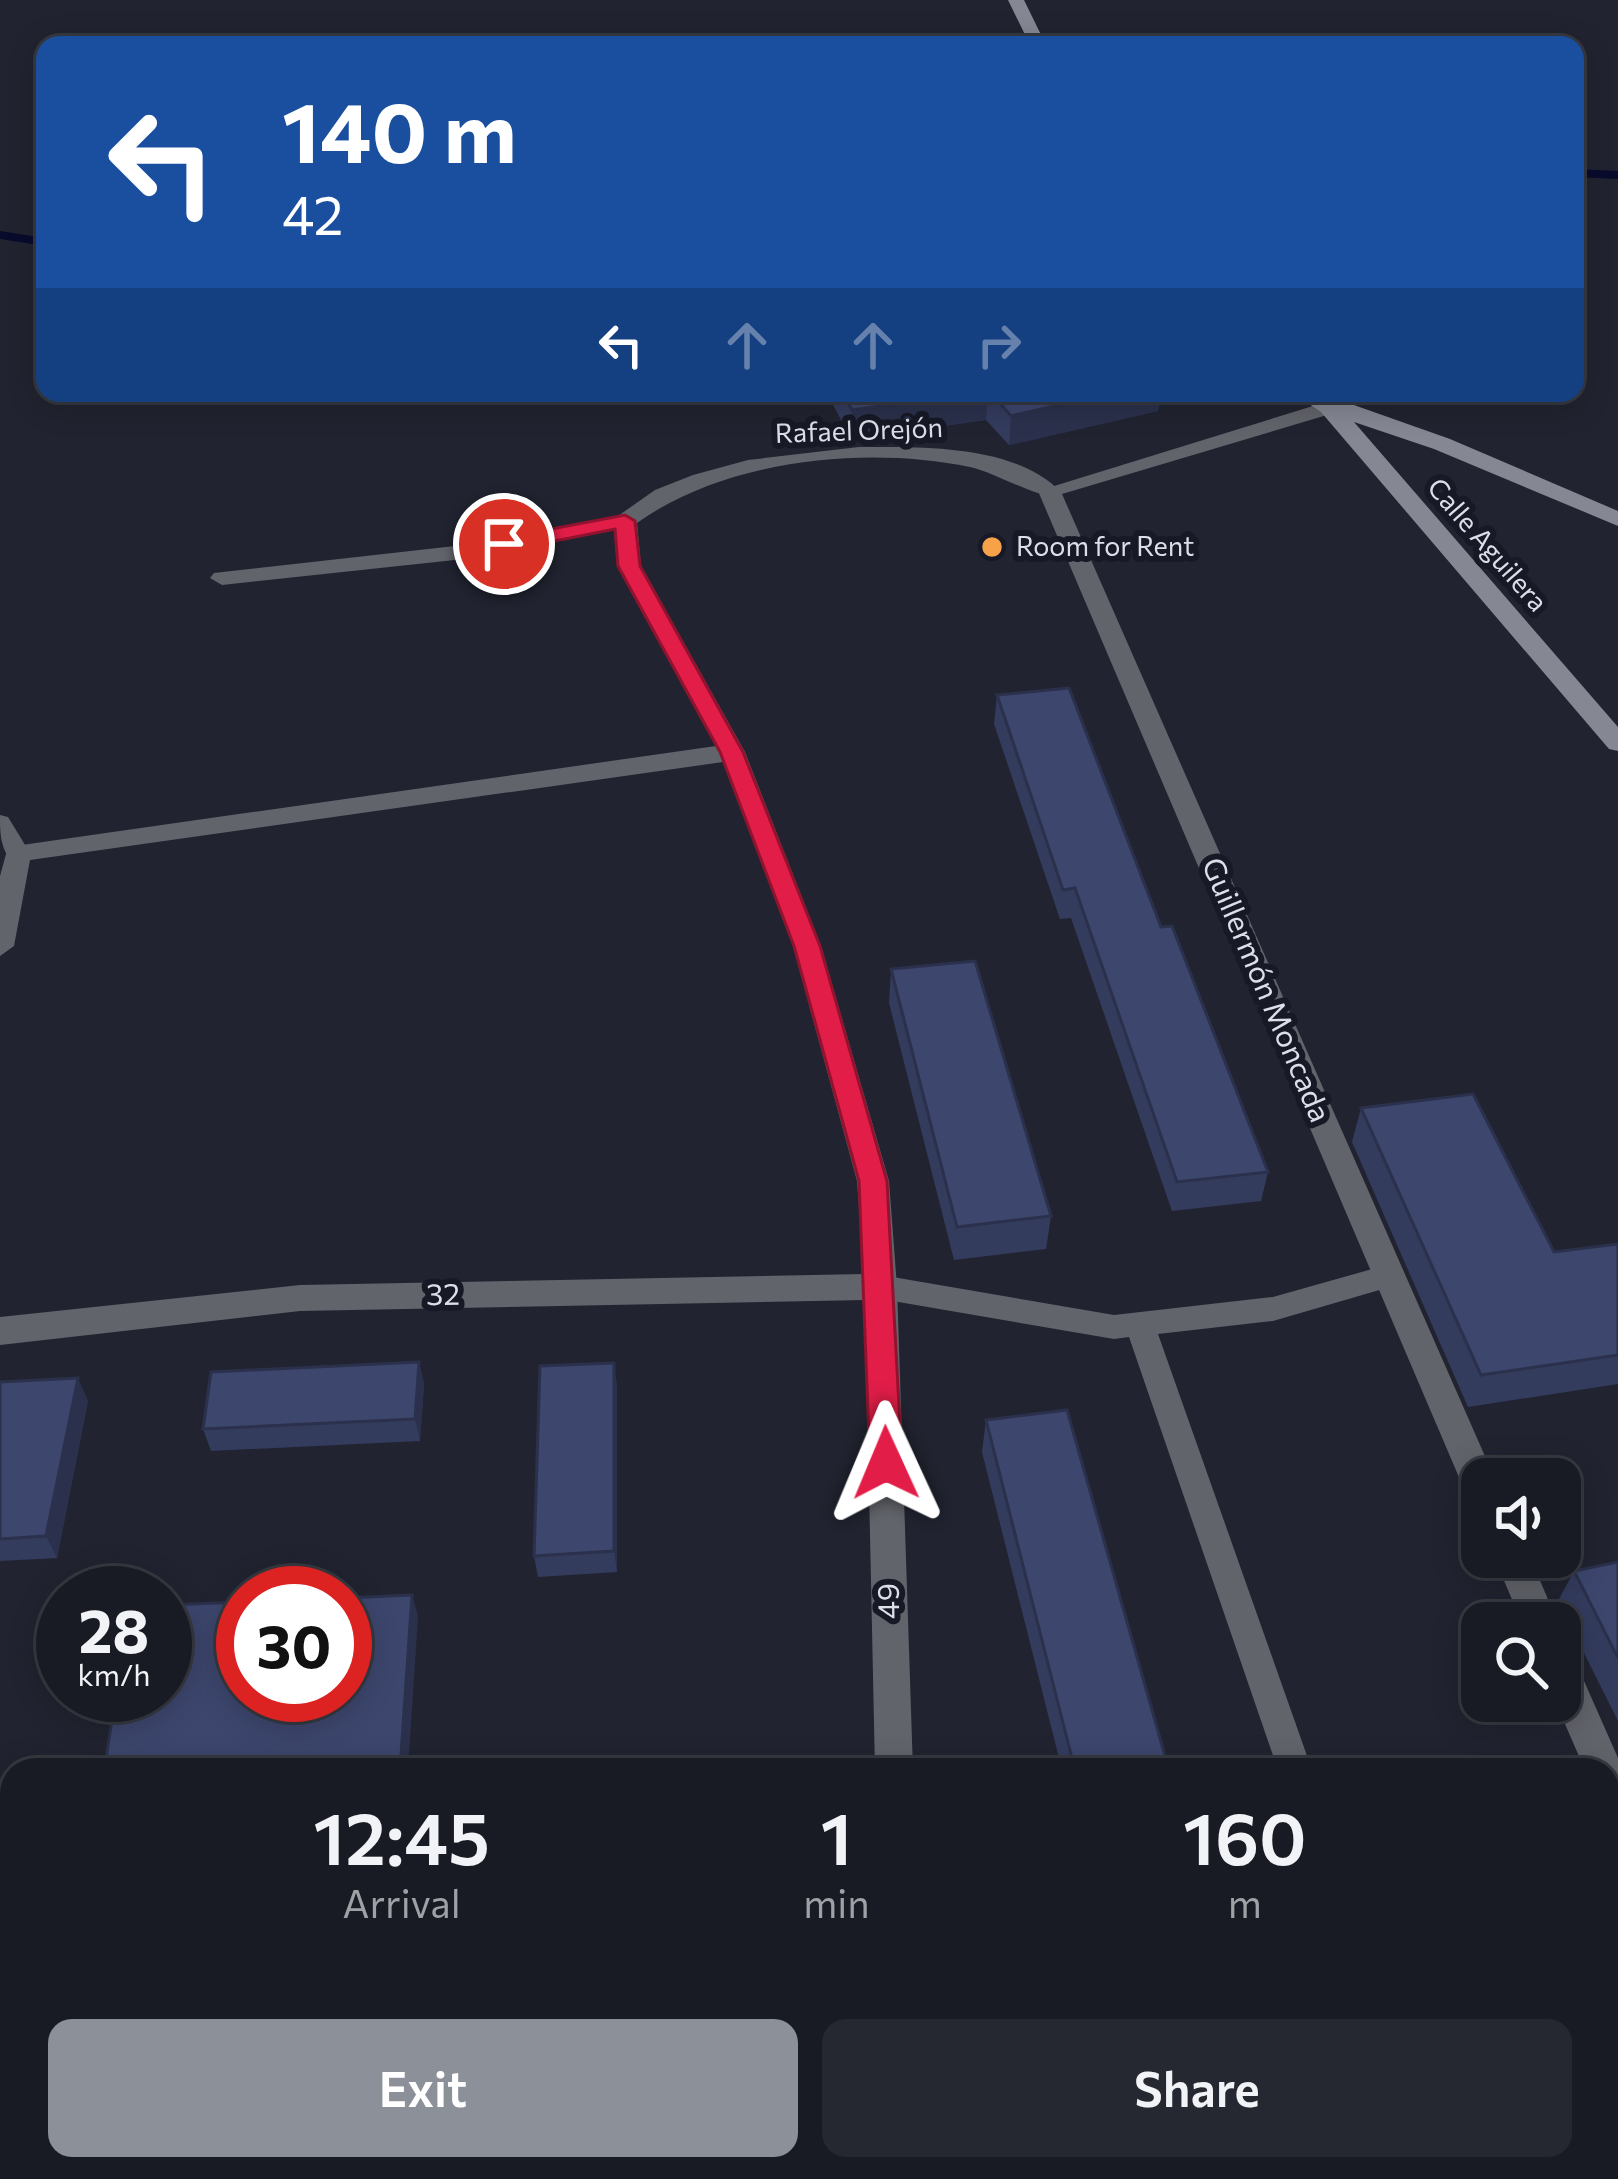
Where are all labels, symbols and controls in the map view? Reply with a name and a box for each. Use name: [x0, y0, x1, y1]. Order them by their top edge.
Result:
text: 140 m: [282, 78, 517, 180]
icon: left: [84, 84, 240, 240]
text: 42: [282, 180, 344, 246]
icon: left: [588, 312, 654, 378]
icon: ahead: [714, 312, 780, 378]
icon: ahead: [840, 312, 906, 378]
icon: right: [966, 312, 1032, 378]
street label: Rafael Orejón: [774, 410, 943, 449]
street label: Calle Aguilera: [1421, 470, 1555, 618]
pin: [453, 493, 555, 595]
icon: arrive: [471, 511, 537, 577]
place label: Room for Rent: [1016, 529, 1194, 562]
marker: Room for Rent: [979, 534, 1005, 560]
street label: Guillermón Moncada: [1196, 851, 1341, 1127]
street label: 32: [426, 1274, 460, 1311]
position arrow: [823, 1400, 949, 1526]
map controls: [1461, 1458, 1581, 1722]
button: sound: [1461, 1458, 1581, 1578]
speed limit sign: 30: [216, 1566, 372, 1722]
street label: 49: [868, 1583, 905, 1619]
text: 28: [79, 1592, 149, 1665]
button: search: [1461, 1602, 1581, 1722]
text: km/h: [78, 1655, 150, 1692]
text: 12:45: [313, 1792, 490, 1880]
text: 1: [820, 1792, 852, 1880]
text: 160: [1183, 1792, 1307, 1880]
text: Arrival: [343, 1878, 461, 1926]
text: min: [803, 1878, 870, 1926]
text: m: [1228, 1878, 1262, 1926]
button: Exit: [48, 2019, 798, 2157]
button: Share: [822, 2019, 1572, 2157]

